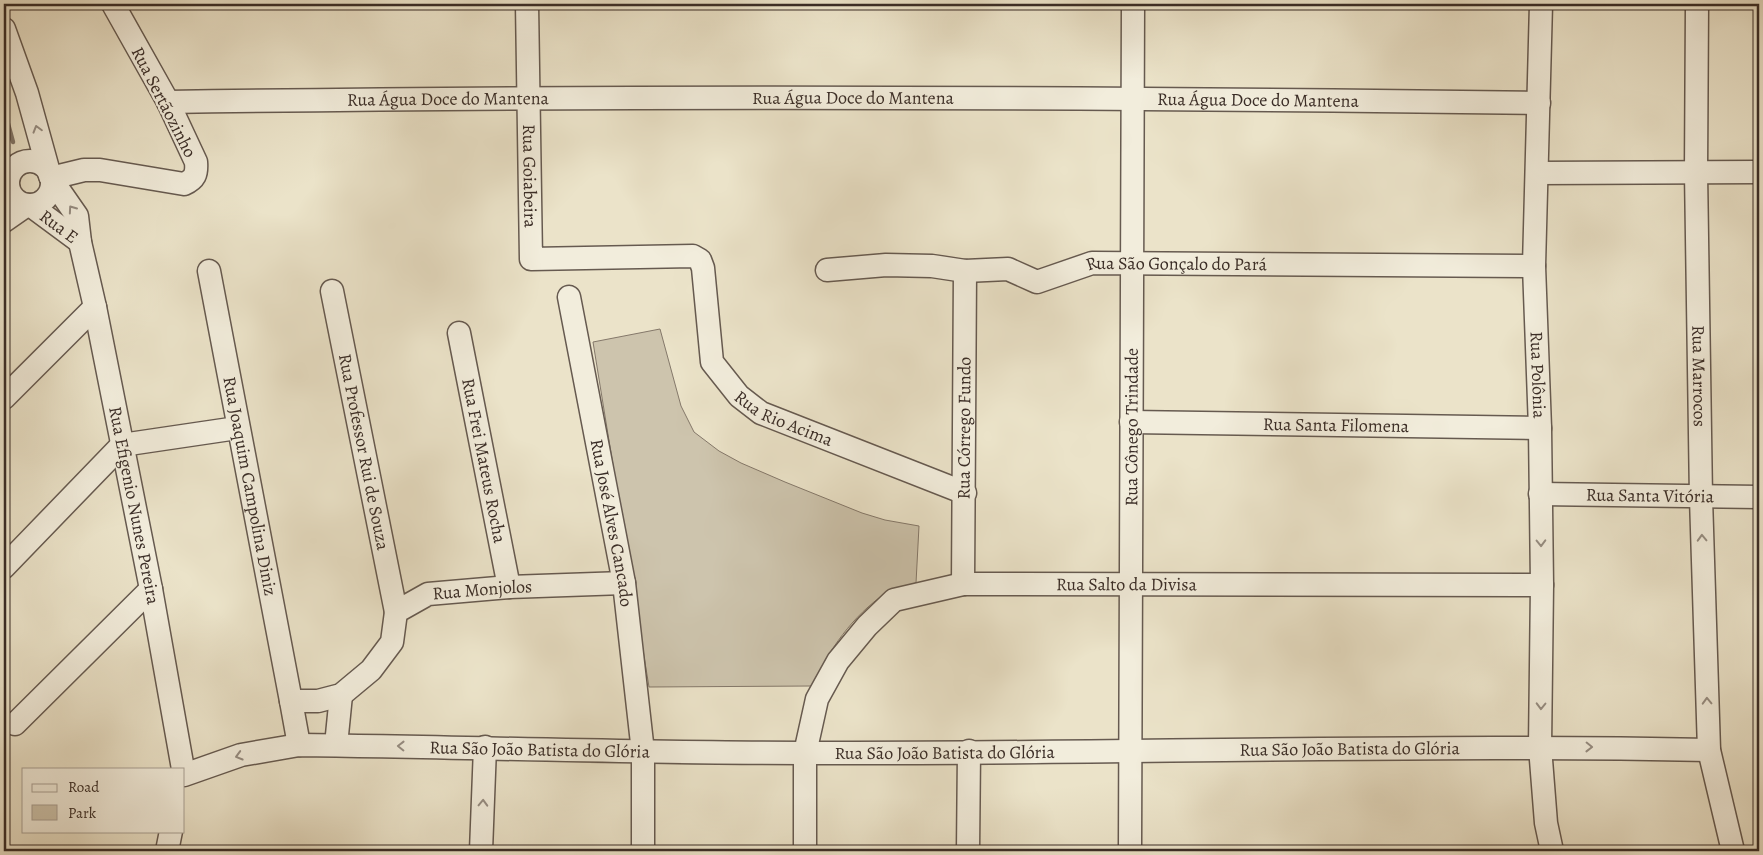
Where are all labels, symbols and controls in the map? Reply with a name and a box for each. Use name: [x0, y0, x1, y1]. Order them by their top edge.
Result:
street label: Rua Sertãozinho: [126, 42, 202, 162]
street label: Rua Água Doce do Mantena: [347, 86, 550, 112]
street label: Rua Água Doce do Mantena: [752, 86, 955, 110]
street label: Rua Água Doce do Mantena: [1157, 87, 1360, 113]
street label: Rua Goiabeira: [517, 124, 543, 229]
one-way arrow: [33, 125, 43, 134]
street label: Rua E: [35, 204, 83, 249]
one-way arrow: [69, 205, 78, 215]
street label: Rua São Gonçalo do Pará: [1082, 250, 1268, 276]
street label: Rua Marrocos: [1686, 325, 1712, 427]
street label: Rua Polônia: [1524, 331, 1552, 419]
street label: Rua Cônego Trindade: [1119, 348, 1144, 506]
street label: Rua Professor Rui de Souza: [333, 351, 396, 553]
street label: Rua Córrego Fundo: [952, 357, 976, 499]
street label: Rua Joaquim Campolina Diniz: [217, 374, 283, 598]
street label: Rua Frei Mateus Rocha: [456, 376, 512, 546]
street label: Rua Rio Acima: [729, 385, 837, 452]
street label: Rua Efigenio Nunes Pereira: [103, 404, 166, 607]
street label: Rua Santa Filomena: [1263, 412, 1410, 438]
street label: Rua José Alves Cancado: [585, 437, 639, 608]
street label: Rua Santa Vitória: [1586, 483, 1715, 508]
one-way arrow: [1697, 534, 1708, 542]
one-way arrow: [1536, 540, 1546, 547]
street label: Rua Salto da Divisa: [1056, 572, 1198, 596]
street label: Rua Monjolos: [431, 574, 533, 606]
one-way arrow: [1702, 697, 1713, 705]
one-way arrow: [1535, 702, 1546, 710]
street label: Rua São João Batista do Glória: [429, 735, 651, 764]
street label: Rua São João Batista do Glória: [1239, 736, 1461, 762]
street label: Rua São João Batista do Glória: [834, 740, 1056, 765]
one-way arrow: [397, 741, 404, 751]
one-way arrow: [1585, 742, 1593, 753]
one-way arrow: [236, 750, 244, 760]
legend: [22, 768, 185, 832]
text: Road: [68, 777, 100, 797]
one-way arrow: [477, 798, 488, 806]
text: Park: [68, 803, 97, 823]

